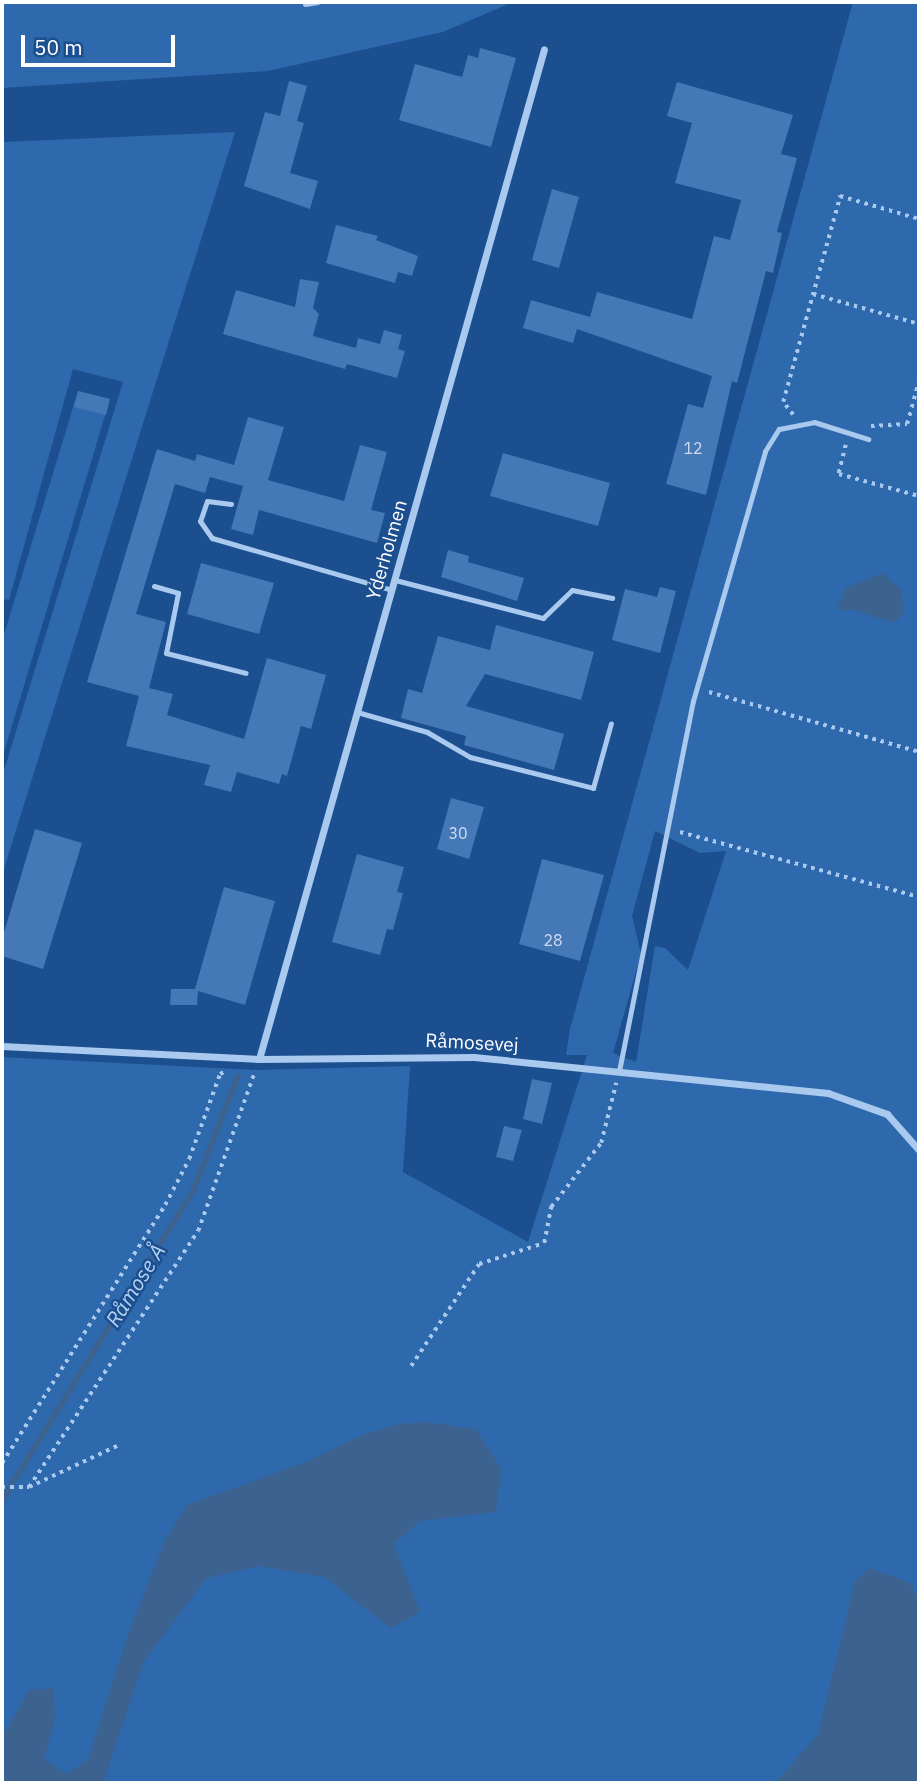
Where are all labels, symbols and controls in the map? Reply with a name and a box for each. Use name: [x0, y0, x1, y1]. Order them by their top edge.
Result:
scale bar: [24, 21, 178, 65]
text: 50 m: [34, 33, 83, 61]
house number: 12: [683, 438, 703, 458]
street label: Yderholmen: [362, 497, 412, 603]
house number: 30: [448, 823, 468, 843]
house number: 28: [543, 930, 563, 950]
street label: Råmosevej: [425, 1029, 519, 1057]
water label: Råmose Å: [100, 1239, 170, 1331]

